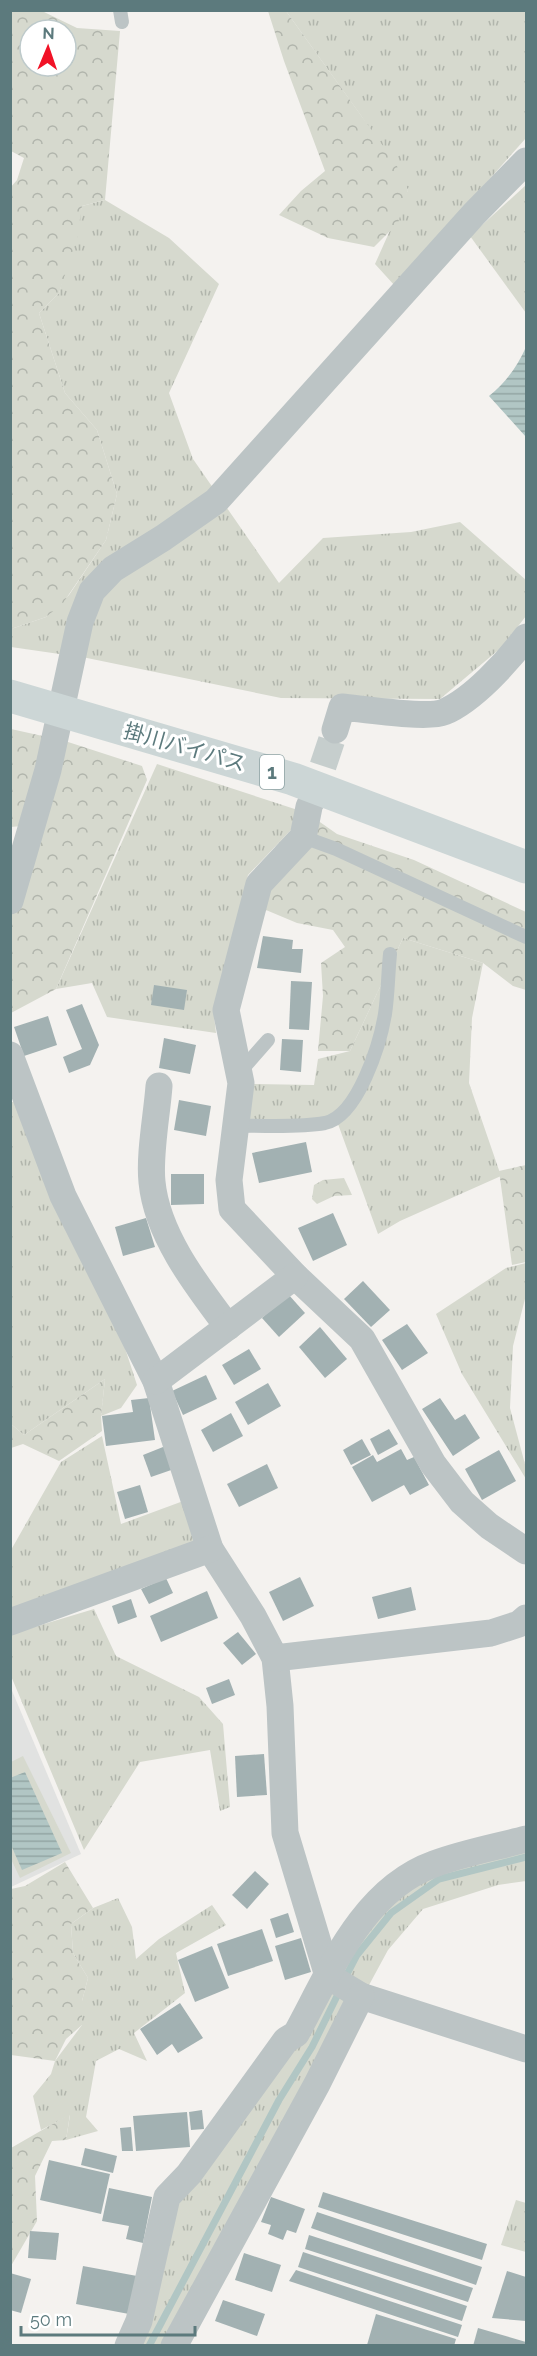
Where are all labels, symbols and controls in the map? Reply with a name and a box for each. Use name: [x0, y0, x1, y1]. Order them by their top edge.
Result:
north arrow: [18, 18, 78, 78]
text: N: [42, 24, 55, 43]
street label: 掛川バイパス: [121, 718, 249, 776]
road number: 1: [260, 755, 284, 789]
scale bar: [21, 2299, 195, 2337]
text: 50 m: [30, 2309, 72, 2330]

